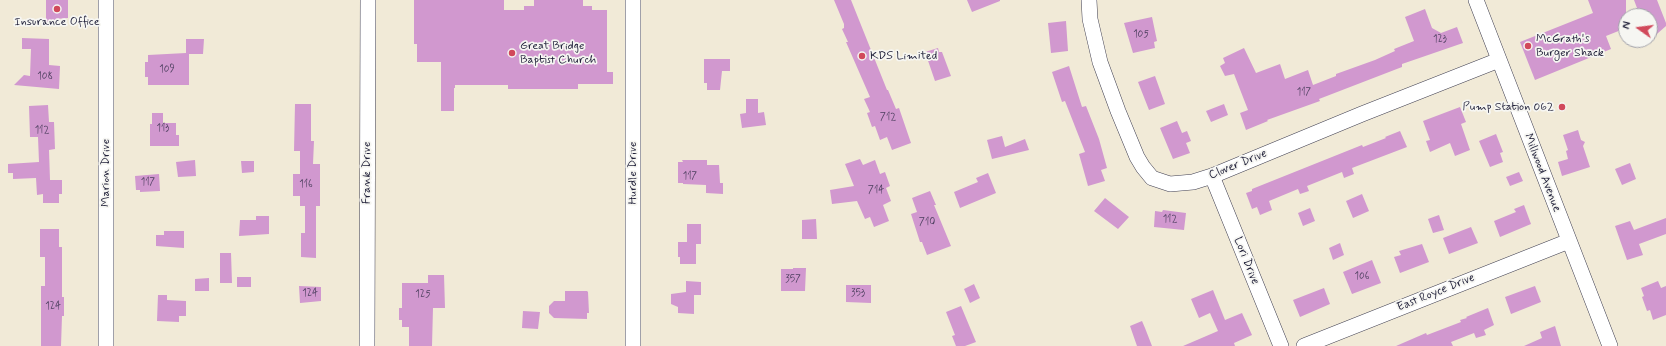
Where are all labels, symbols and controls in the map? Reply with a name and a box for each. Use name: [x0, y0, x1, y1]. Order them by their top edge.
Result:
marker: Insurance Office: [52, 4, 62, 14]
north arrow: [1618, 8, 1658, 48]
place label: Insurance Office: [14, 15, 100, 29]
text: N: [1620, 20, 1635, 31]
house number: 105: [1133, 29, 1149, 41]
place label: McGrath's Burger Shack: [1536, 32, 1604, 60]
house number: 123: [1433, 34, 1447, 46]
place label: Great Bridge Baptist Church: [520, 39, 596, 67]
marker: McGrath's Burger Shack: [1523, 41, 1533, 51]
marker: Great Bridge Baptist Church: [507, 48, 517, 58]
place label: KDS Limited: [870, 49, 937, 63]
marker: KDS Limited: [857, 51, 867, 61]
house number: 109: [159, 64, 175, 76]
house number: 108: [37, 71, 53, 83]
house number: 117: [1297, 87, 1311, 99]
place label: Pump Station 062: [1463, 100, 1554, 114]
marker: Pump Station 062: [1557, 102, 1567, 112]
house number: 712: [880, 112, 896, 124]
house number: 113: [157, 123, 169, 135]
house number: 112: [35, 125, 49, 137]
street label: Millwood Avenue: [1520, 132, 1564, 214]
street label: Marion Drive: [99, 139, 113, 207]
street label: Frank Drive: [360, 142, 374, 204]
street label: Hurdle Drive: [626, 142, 640, 204]
street label: Clover Drive: [1207, 147, 1269, 183]
house number: 117: [683, 171, 697, 183]
house number: 117: [141, 177, 155, 189]
house number: 116: [299, 179, 313, 191]
house number: 714: [868, 185, 884, 197]
house number: 112: [1163, 214, 1177, 226]
house number: 710: [919, 217, 935, 229]
street label: Lori Drive: [1230, 235, 1262, 287]
house number: 106: [1355, 271, 1369, 283]
street label: East Royce Drive: [1395, 271, 1477, 315]
house number: 357: [785, 274, 801, 286]
house number: 124: [302, 288, 318, 300]
house number: 353: [851, 288, 865, 300]
house number: 125: [415, 289, 431, 301]
house number: 124: [45, 301, 61, 313]

